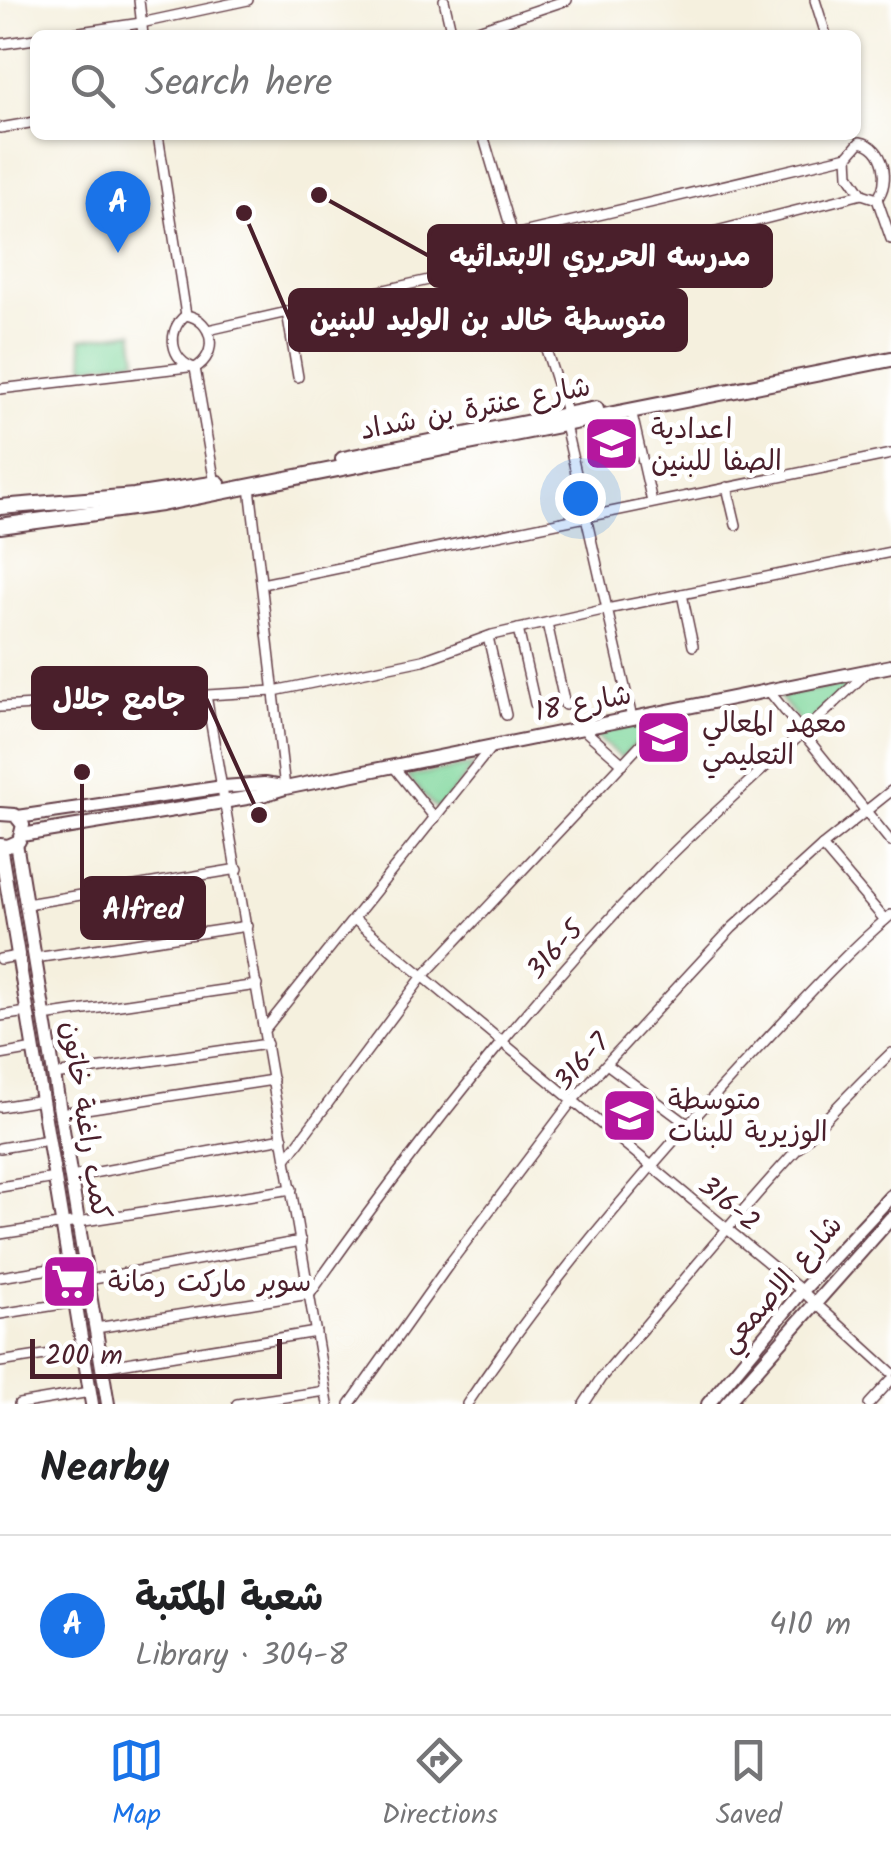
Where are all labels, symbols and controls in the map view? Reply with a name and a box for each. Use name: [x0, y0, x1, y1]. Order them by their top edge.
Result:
search box: [30, 30, 861, 140]
text: Search here: [145, 55, 332, 115]
icon: search: [65, 58, 120, 113]
pin: A: [86, 170, 150, 253]
callout: مدرسه الحريري الابتدائيه: [429, 226, 771, 286]
text: مدرسه الحريري الابتدائيه: [449, 234, 751, 282]
callout: متوسطة خالد بن الوليد للبنين: [290, 290, 686, 350]
text: متوسطة خالد بن الوليد للبنين: [310, 298, 666, 346]
street label: شارع عنترة بن شداد: [356, 365, 595, 454]
place label: اعدادية الصفا للبنين: [651, 408, 782, 485]
school or university icon: اعدادية الصفا للبنين: [582, 414, 642, 474]
your location: [555, 473, 606, 524]
callout: جامع جلال: [33, 668, 206, 728]
street label: شارع 18: [531, 673, 636, 736]
text: جامع جلال: [53, 677, 185, 725]
place label: معهد المعالي التعليمي: [702, 702, 847, 779]
school or university icon: معهد المعالي التعليمي: [633, 708, 693, 768]
callout: Alfred: [82, 878, 204, 938]
text: Alfred: [102, 887, 185, 935]
street label: 316-5: [516, 909, 597, 991]
street label: كمب راغبة خاتون: [47, 1018, 122, 1223]
street label: 316-7: [544, 1022, 623, 1102]
place label: متوسطة الوزيرية للبنات: [668, 1079, 828, 1156]
school or university icon: متوسطة الوزيرية للبنات: [599, 1085, 659, 1145]
street label: 316-2: [687, 1165, 769, 1244]
street label: شارع الاصمعي: [709, 1205, 855, 1364]
supermarket icon: سوبر ماركت رمانة: [39, 1251, 99, 1311]
place label: سوبر ماركت رمانة: [108, 1261, 311, 1306]
scale bar: [30, 1334, 282, 1378]
text: 200 m: [45, 1334, 123, 1379]
text: Nearby: [40, 1436, 169, 1503]
text: شعبة المكتبة: [135, 1570, 323, 1630]
text: A: [62, 1600, 83, 1651]
text: 410 m: [769, 1600, 851, 1651]
text: Library · 304-8: [135, 1631, 347, 1682]
tab: Map: [109, 1733, 164, 1838]
tab: Directions: [382, 1733, 498, 1838]
tab: Saved: [716, 1733, 782, 1838]

